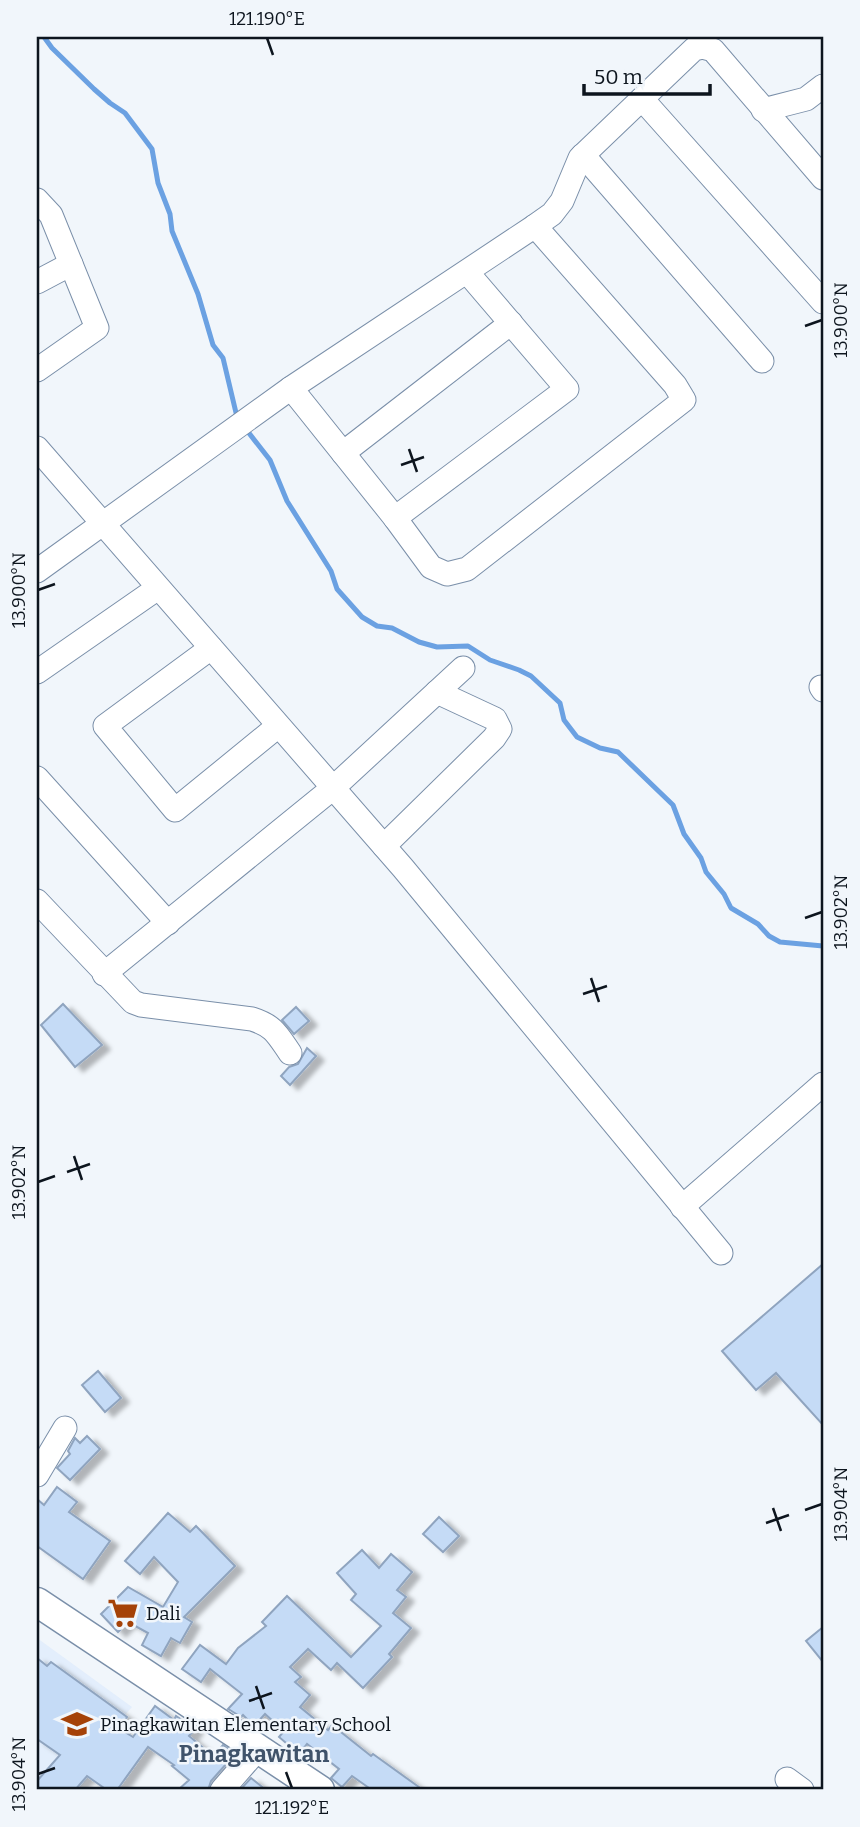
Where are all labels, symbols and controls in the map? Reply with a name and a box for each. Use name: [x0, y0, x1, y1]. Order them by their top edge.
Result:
text: 121.190°E: [229, 8, 305, 30]
scale bar: [584, 52, 710, 96]
text: 50 m: [594, 64, 643, 90]
text: 13.900°N: [830, 282, 852, 358]
text: 13.900°N: [8, 552, 30, 628]
text: 13.902°N: [830, 875, 852, 949]
text: 13.902°N: [8, 1145, 30, 1219]
text: 13.904°N: [830, 1467, 852, 1541]
supermarket icon: Dali: [106, 1596, 140, 1630]
place label: Dali: [146, 1602, 181, 1625]
school or university icon: Pinagkawitan Elementary School: [60, 1707, 94, 1741]
place label: Pinagkawitan Elementary School: [100, 1713, 391, 1736]
text: 13.904°N: [8, 1737, 30, 1811]
district label: Pinagkawitan: [179, 1740, 329, 1768]
text: 121.192°E: [255, 1797, 329, 1819]

